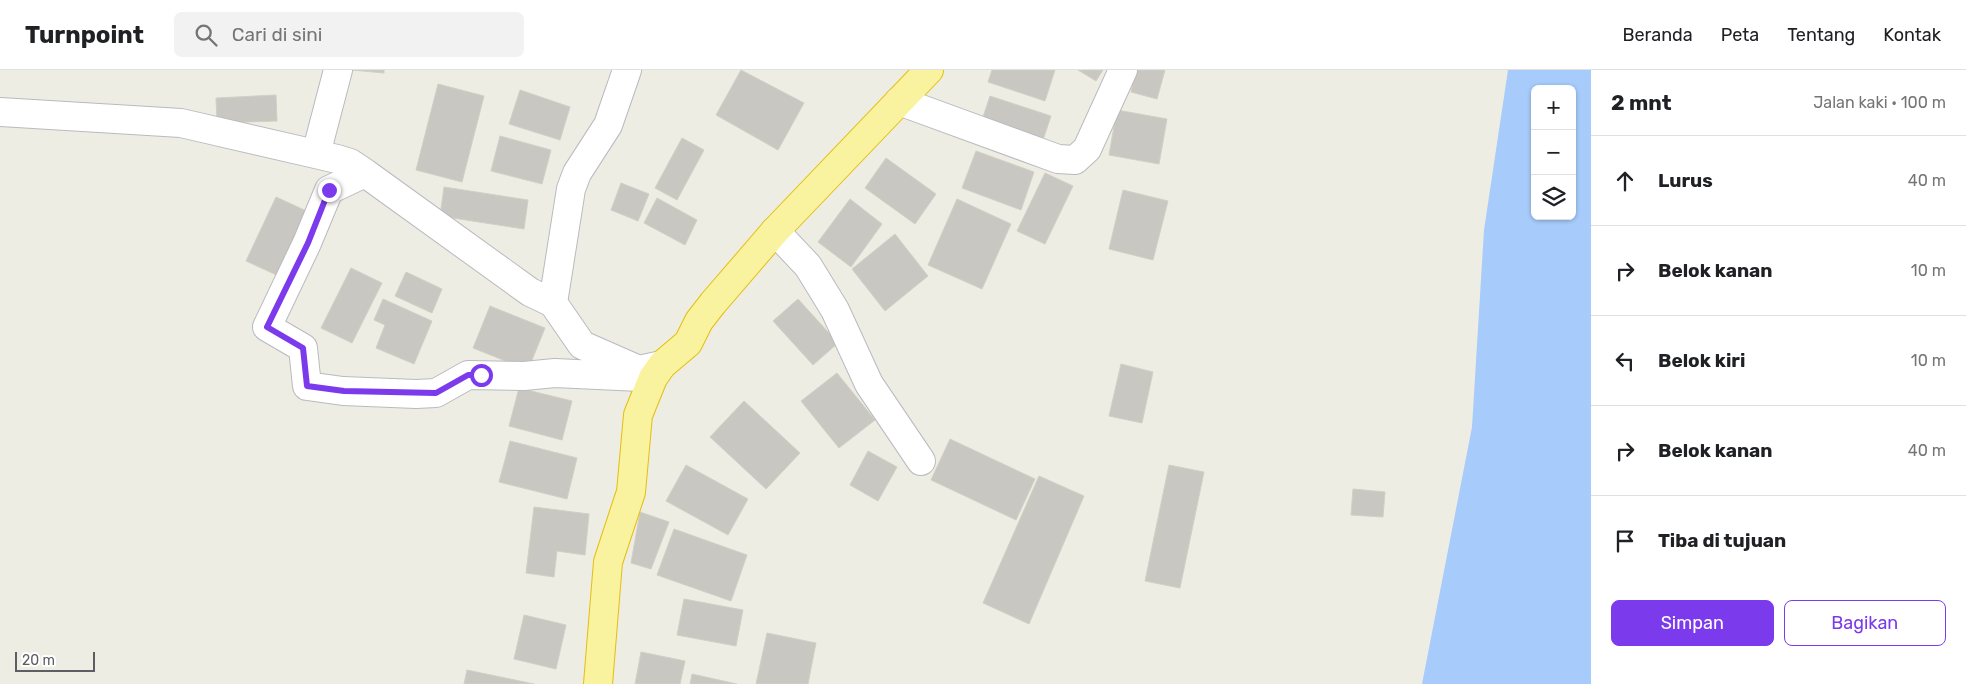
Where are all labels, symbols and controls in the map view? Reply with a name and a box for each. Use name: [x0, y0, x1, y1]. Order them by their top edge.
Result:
search box: [174, 12, 524, 57]
text: Turnpoint: [25, 21, 144, 49]
icon: search: [192, 21, 220, 49]
text: Cari di sini: [232, 23, 322, 46]
text: Beranda: [1622, 24, 1693, 46]
text: Peta: [1721, 24, 1759, 46]
text: Tentang: [1787, 24, 1855, 46]
text: Kontak: [1883, 24, 1941, 46]
map controls: [1531, 85, 1576, 220]
button: +: [1531, 85, 1576, 130]
text: 2 mnt: [1611, 90, 1672, 115]
text: Jalan kaki · 100 m: [1813, 93, 1946, 112]
button: −: [1531, 130, 1576, 175]
icon: ahead: [1611, 167, 1639, 195]
text: Lurus: [1658, 169, 1713, 192]
text: 40 m: [1908, 171, 1946, 190]
button: layers: [1531, 175, 1576, 220]
route end: [318, 179, 341, 202]
icon: right: [1611, 257, 1639, 285]
text: Belok kanan: [1658, 259, 1773, 282]
text: 10 m: [1911, 261, 1946, 280]
icon: left: [1611, 347, 1639, 375]
text: Belok kiri: [1658, 349, 1745, 372]
text: 10 m: [1911, 351, 1946, 370]
route start: [470, 364, 493, 387]
icon: right: [1611, 437, 1639, 465]
text: Belok kanan: [1658, 439, 1773, 462]
text: 40 m: [1908, 441, 1946, 460]
icon: arrive: [1611, 527, 1639, 555]
text: Tiba di tujuan: [1658, 529, 1786, 552]
button: Simpan: [1611, 600, 1774, 646]
button: Bagikan: [1784, 600, 1946, 646]
scale bar: [15, 649, 95, 672]
text: 20 m: [22, 652, 55, 669]

